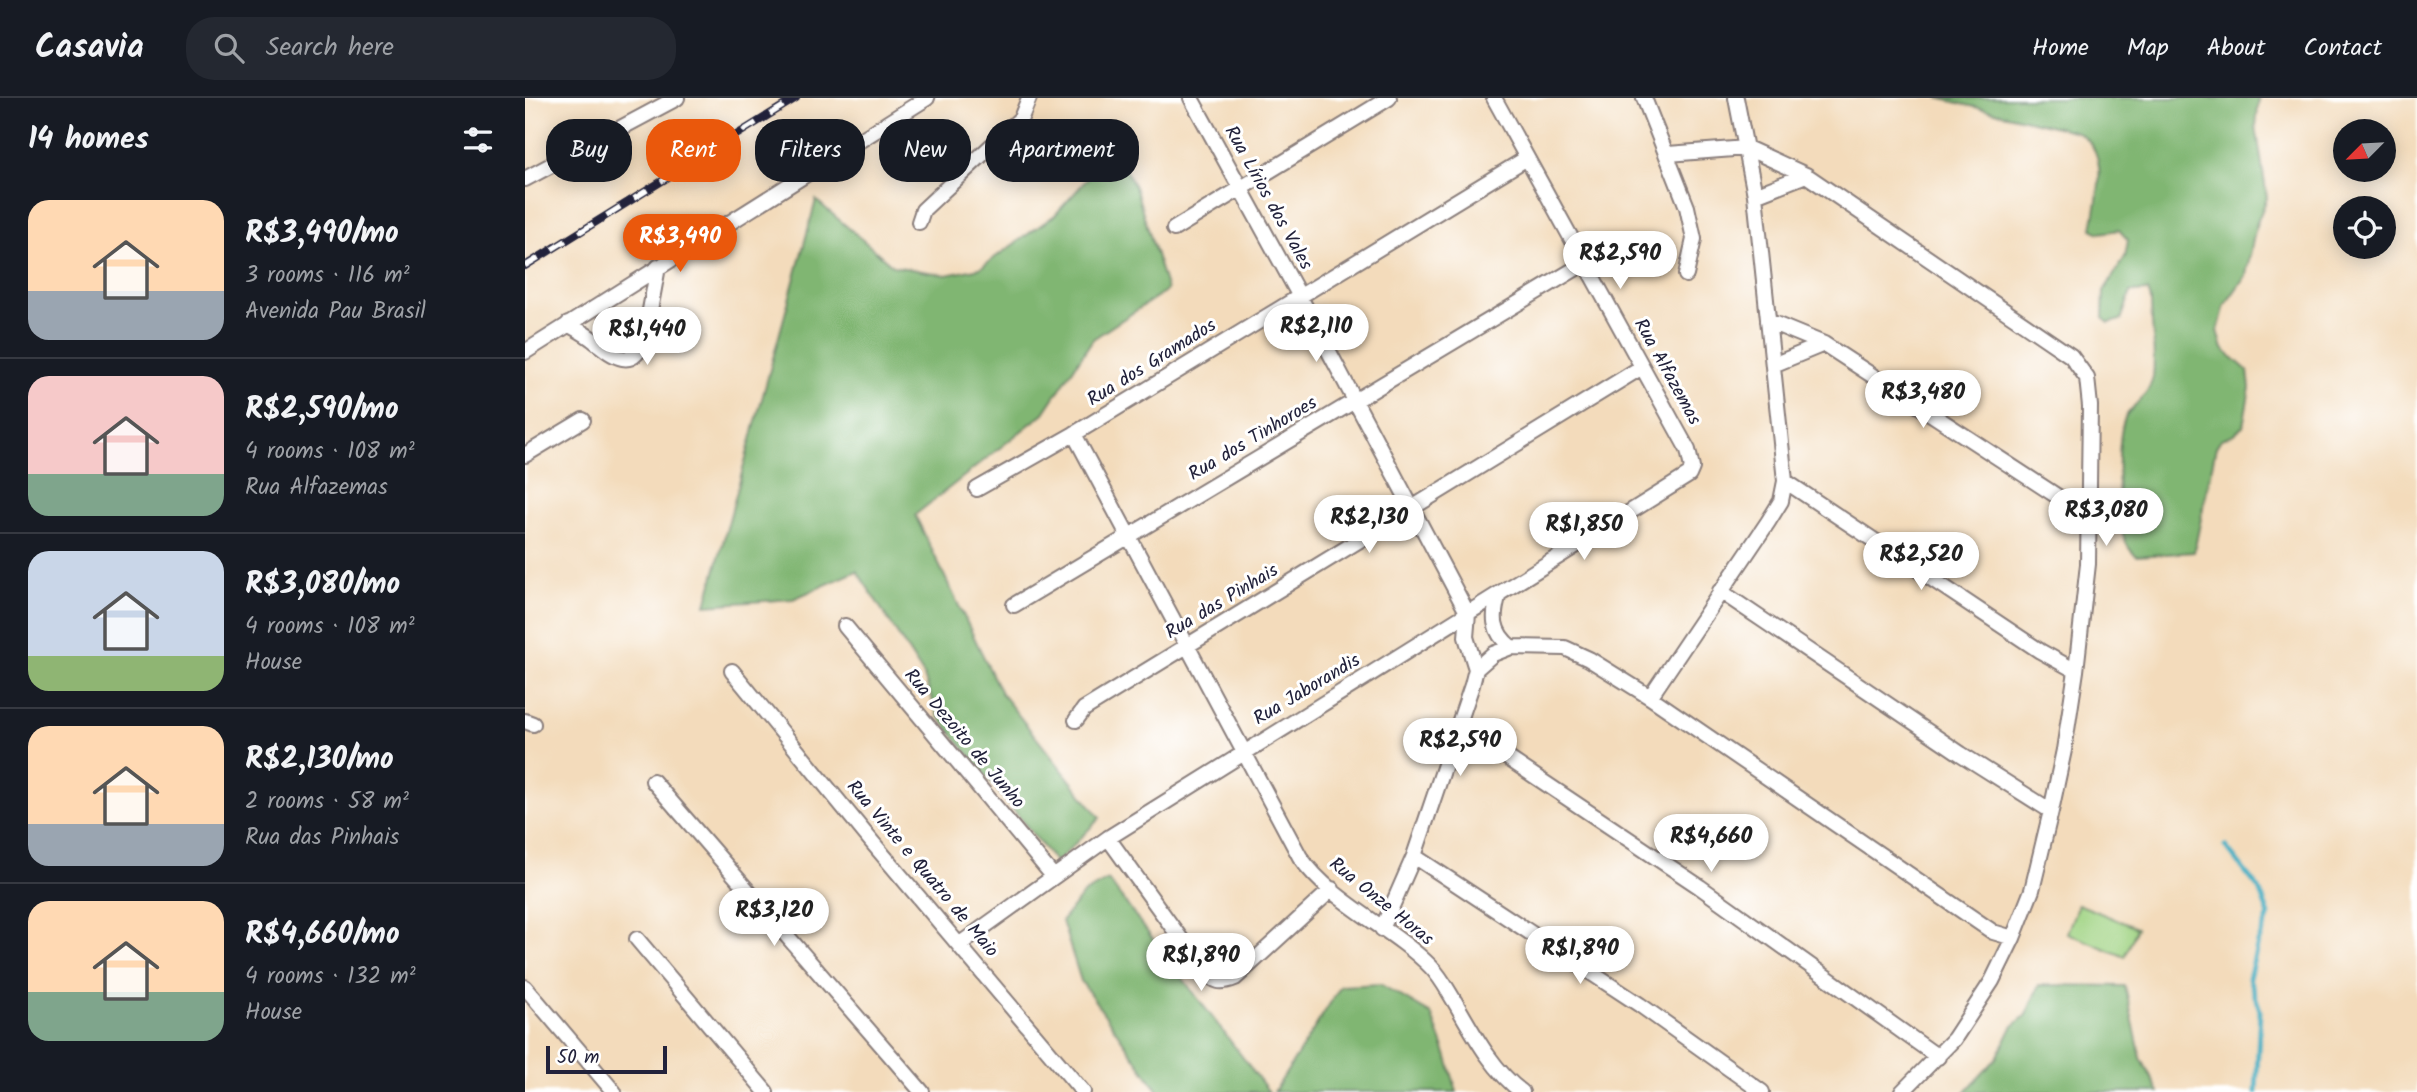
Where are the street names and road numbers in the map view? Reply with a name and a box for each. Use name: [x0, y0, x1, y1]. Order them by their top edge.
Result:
street label: Rua Lírios dos Vales: [1216, 120, 1320, 276]
street label: Rua dos Gramados: [1081, 311, 1223, 415]
street label: Rua Alfazemas: [1625, 313, 1709, 431]
street label: Rua dos Tinhoroes: [1183, 389, 1323, 489]
street label: Rua das Pinhais: [1160, 556, 1284, 648]
street label: Rua Jaborandis: [1248, 646, 1366, 734]
street label: Rua Dezoito de Junho: [896, 662, 1032, 816]
street label: Rua Vinte e Quatro de Maio: [839, 774, 1005, 964]
street label: Rua Onze Horas: [1322, 850, 1440, 954]

